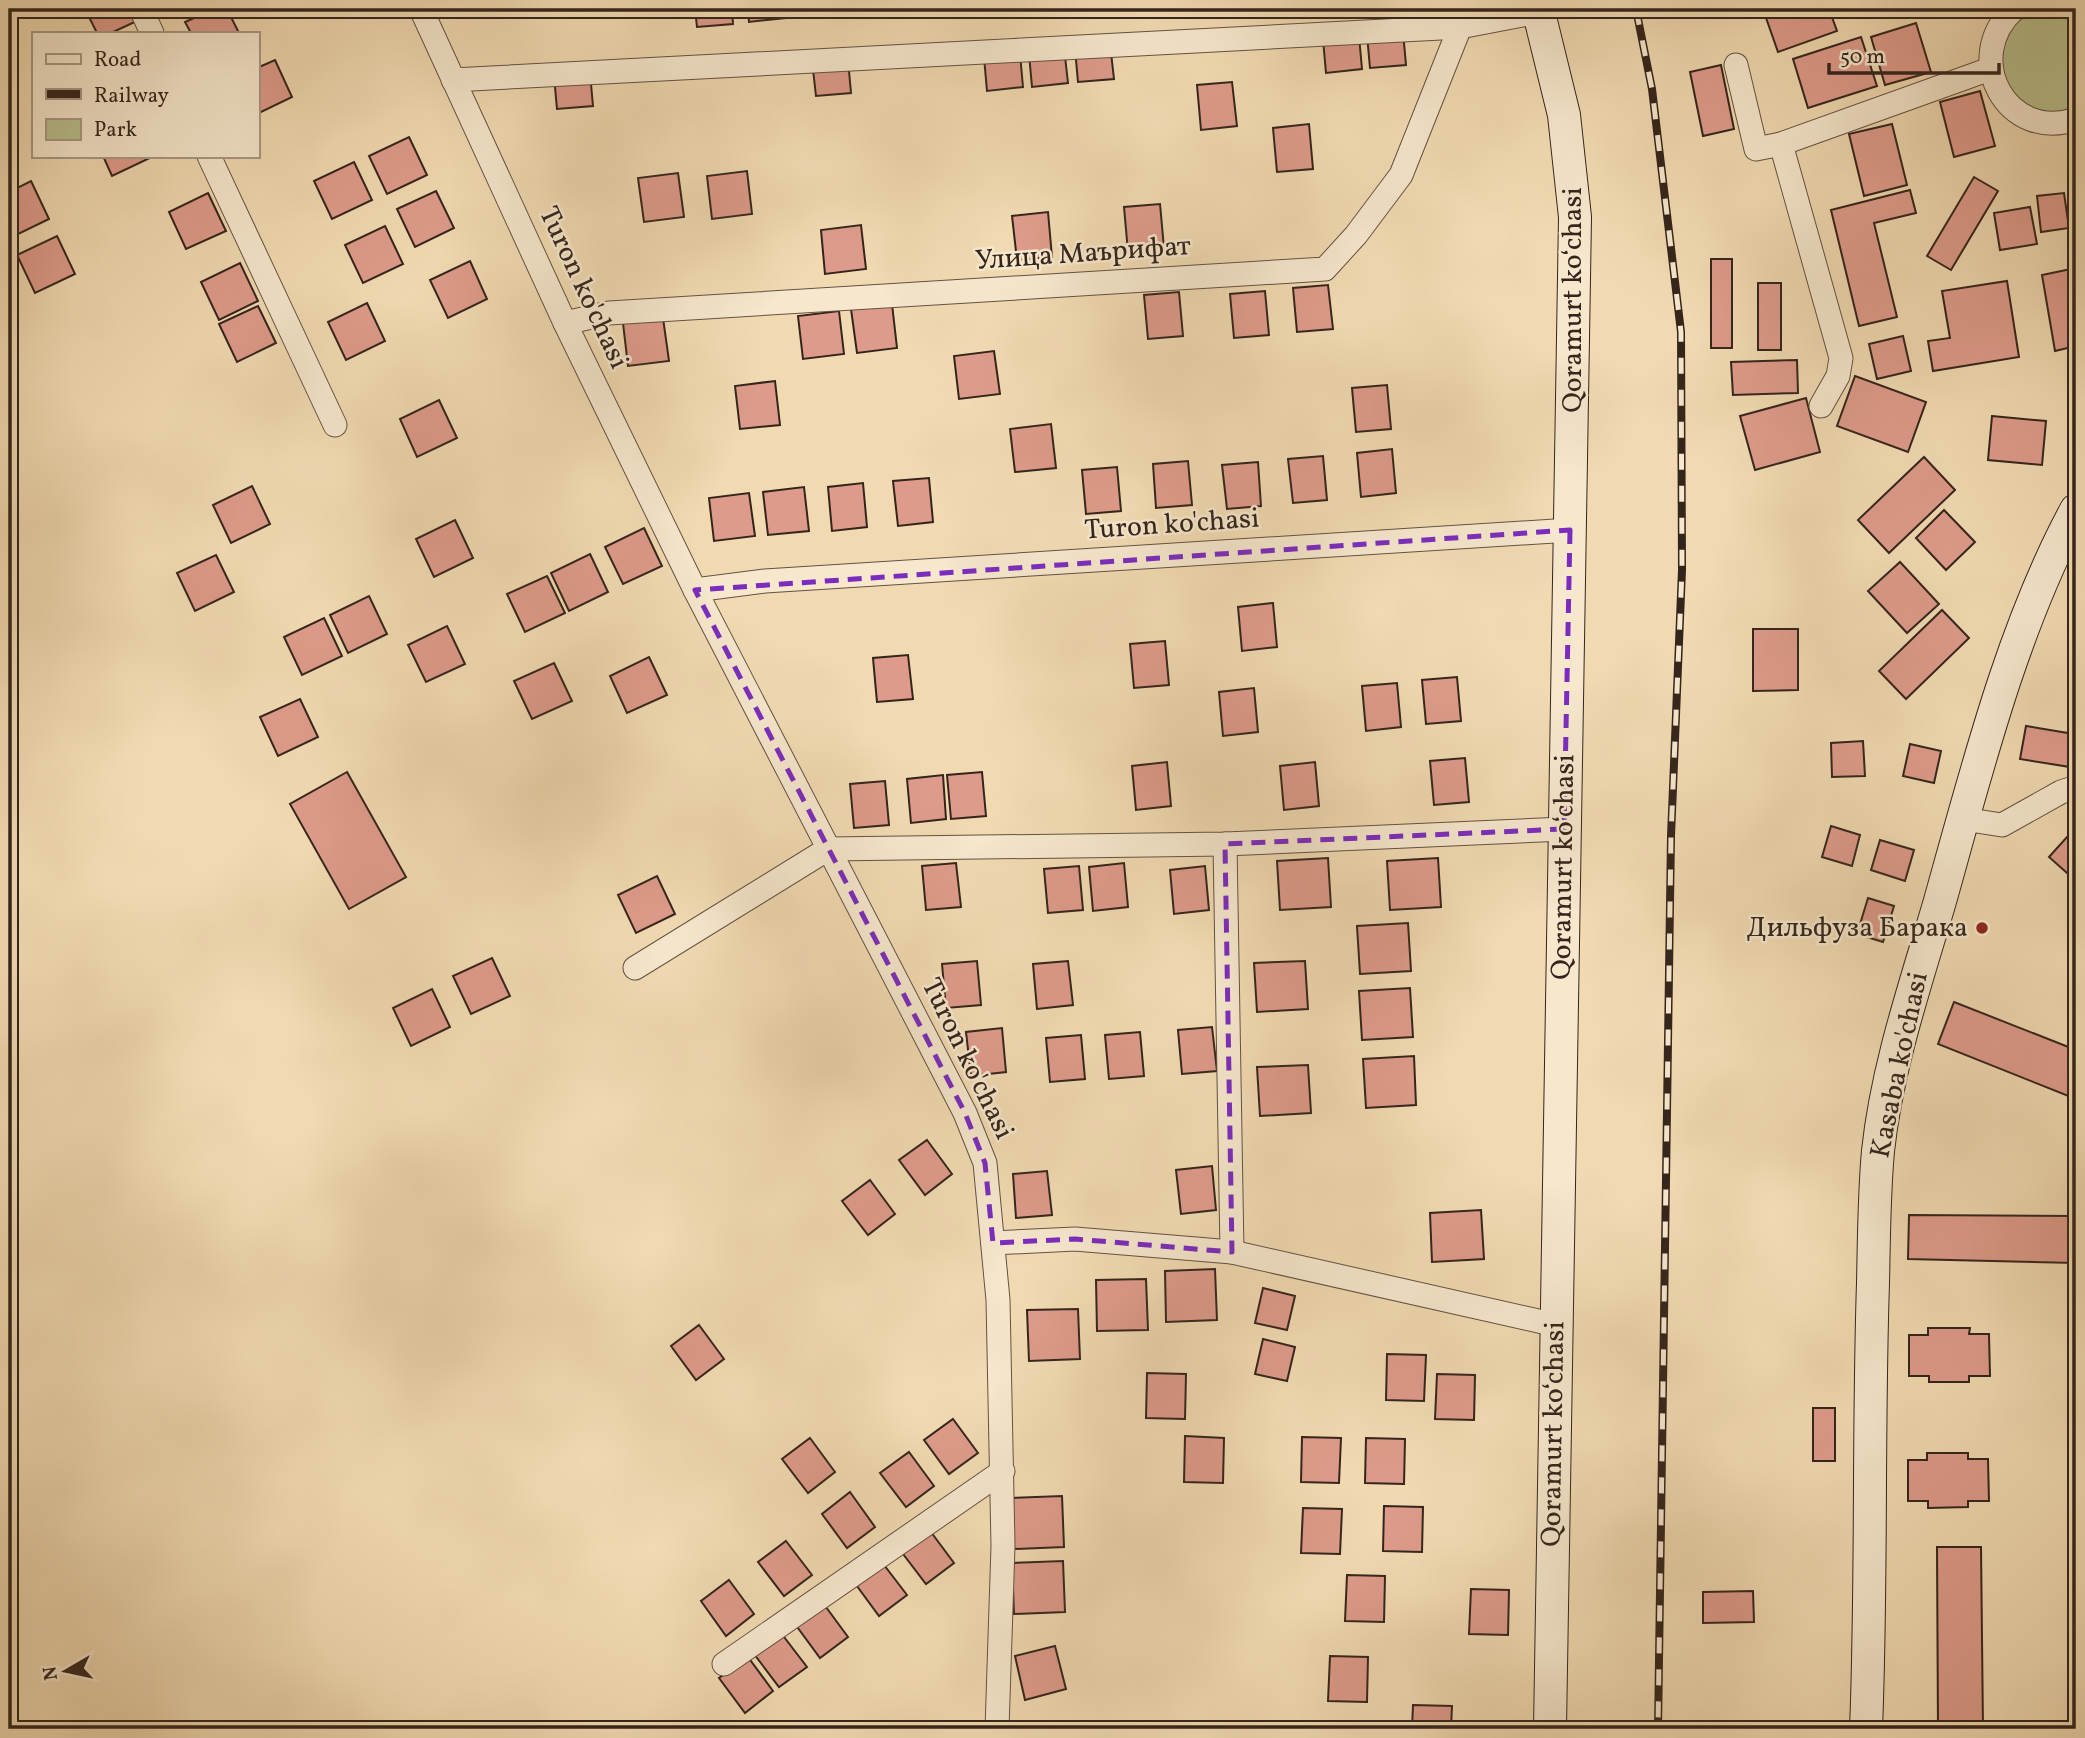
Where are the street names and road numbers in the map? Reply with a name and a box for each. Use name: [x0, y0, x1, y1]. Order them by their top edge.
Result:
street label: Qoramurt koʻchasi: [1554, 187, 1593, 413]
street label: Turon ko'chasi: [528, 200, 638, 376]
street label: Улица Маърифат: [974, 227, 1192, 281]
street label: Turon ko'chasi: [1083, 499, 1261, 551]
street label: Qoramurt koʻchasi: [1543, 754, 1585, 980]
street label: Kasaba ko'chasi: [1861, 968, 1939, 1162]
street label: Turon ko'chasi: [911, 972, 1023, 1146]
street label: Qoramurt koʻchasi: [1533, 1321, 1575, 1547]

